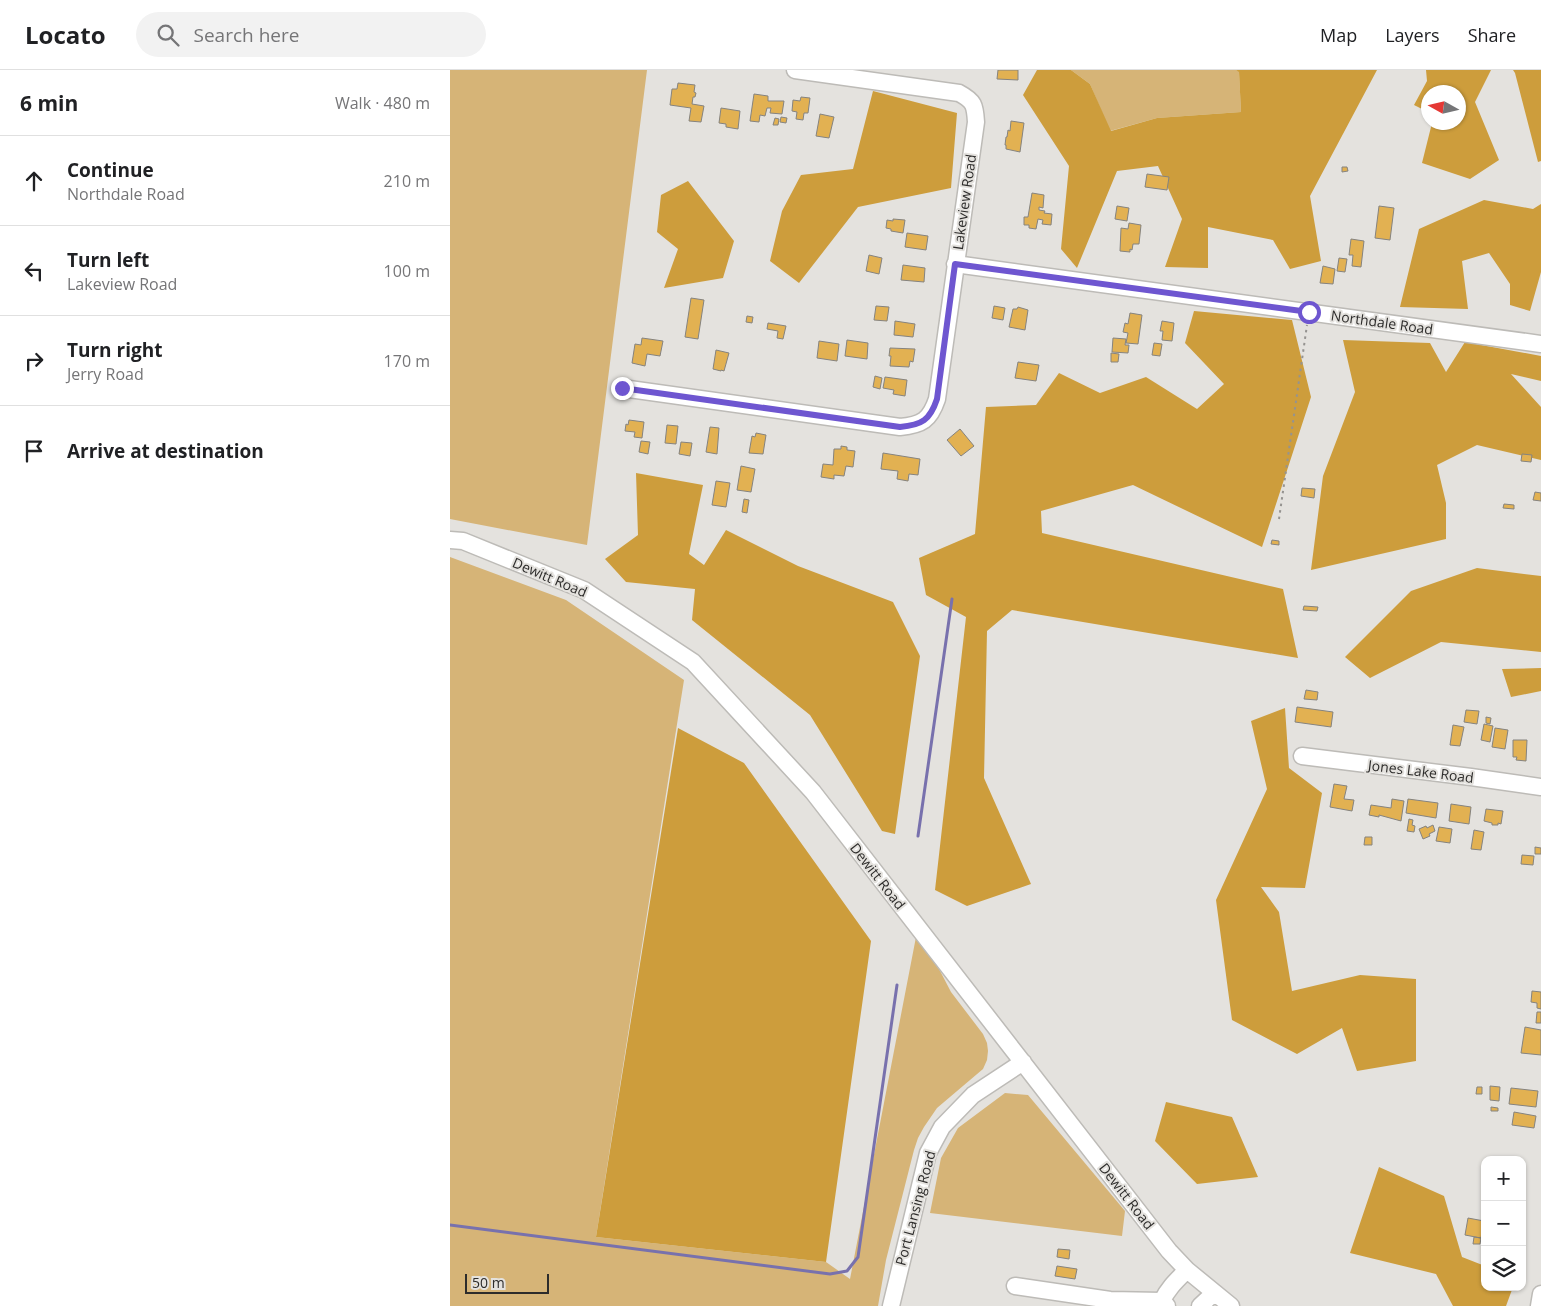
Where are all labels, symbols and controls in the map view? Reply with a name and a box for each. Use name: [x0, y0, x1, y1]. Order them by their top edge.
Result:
search box: [136, 12, 486, 57]
text: Locato: [25, 18, 106, 51]
icon: search: [154, 21, 182, 49]
text: Search here: [194, 22, 299, 48]
text: Map: [1320, 23, 1357, 47]
text: Layers: [1385, 23, 1440, 47]
text: Share: [1468, 23, 1516, 47]
north arrow: [1421, 85, 1466, 130]
text: 6 min: [20, 89, 78, 117]
text: Walk · 480 m: [335, 92, 430, 114]
street label: Lakeview Road: [948, 153, 980, 251]
text: Continue: [67, 157, 154, 183]
icon: ahead: [20, 167, 48, 195]
text: 210 m: [384, 170, 430, 192]
text: Northdale Road: [67, 183, 185, 205]
text: Turn left: [67, 247, 149, 273]
icon: left: [20, 257, 48, 285]
text: 100 m: [384, 260, 430, 282]
text: Lakeview Road: [67, 273, 177, 295]
route start: [1298, 301, 1321, 324]
street label: Northdale Road: [1330, 305, 1434, 339]
text: Turn right: [67, 337, 162, 363]
icon: right: [20, 347, 48, 375]
text: 170 m: [384, 350, 430, 372]
text: Jerry Road: [67, 363, 144, 385]
route end: [611, 377, 634, 400]
icon: arrive: [20, 437, 48, 465]
text: Arrive at destination: [67, 438, 264, 464]
street label: Dewitt Road: [510, 553, 590, 601]
street label: Jones Lake Road: [1365, 755, 1475, 787]
street label: Dewitt Road: [846, 839, 910, 913]
street label: Port Lansing Road: [891, 1148, 939, 1268]
map controls: [1481, 1156, 1526, 1291]
button: +: [1481, 1156, 1526, 1201]
street label: Dewitt Road: [1095, 1159, 1159, 1233]
button: −: [1481, 1201, 1526, 1246]
button: layers: [1481, 1246, 1526, 1291]
scale bar: [465, 1271, 549, 1294]
text: 50 m: [472, 1273, 505, 1292]

